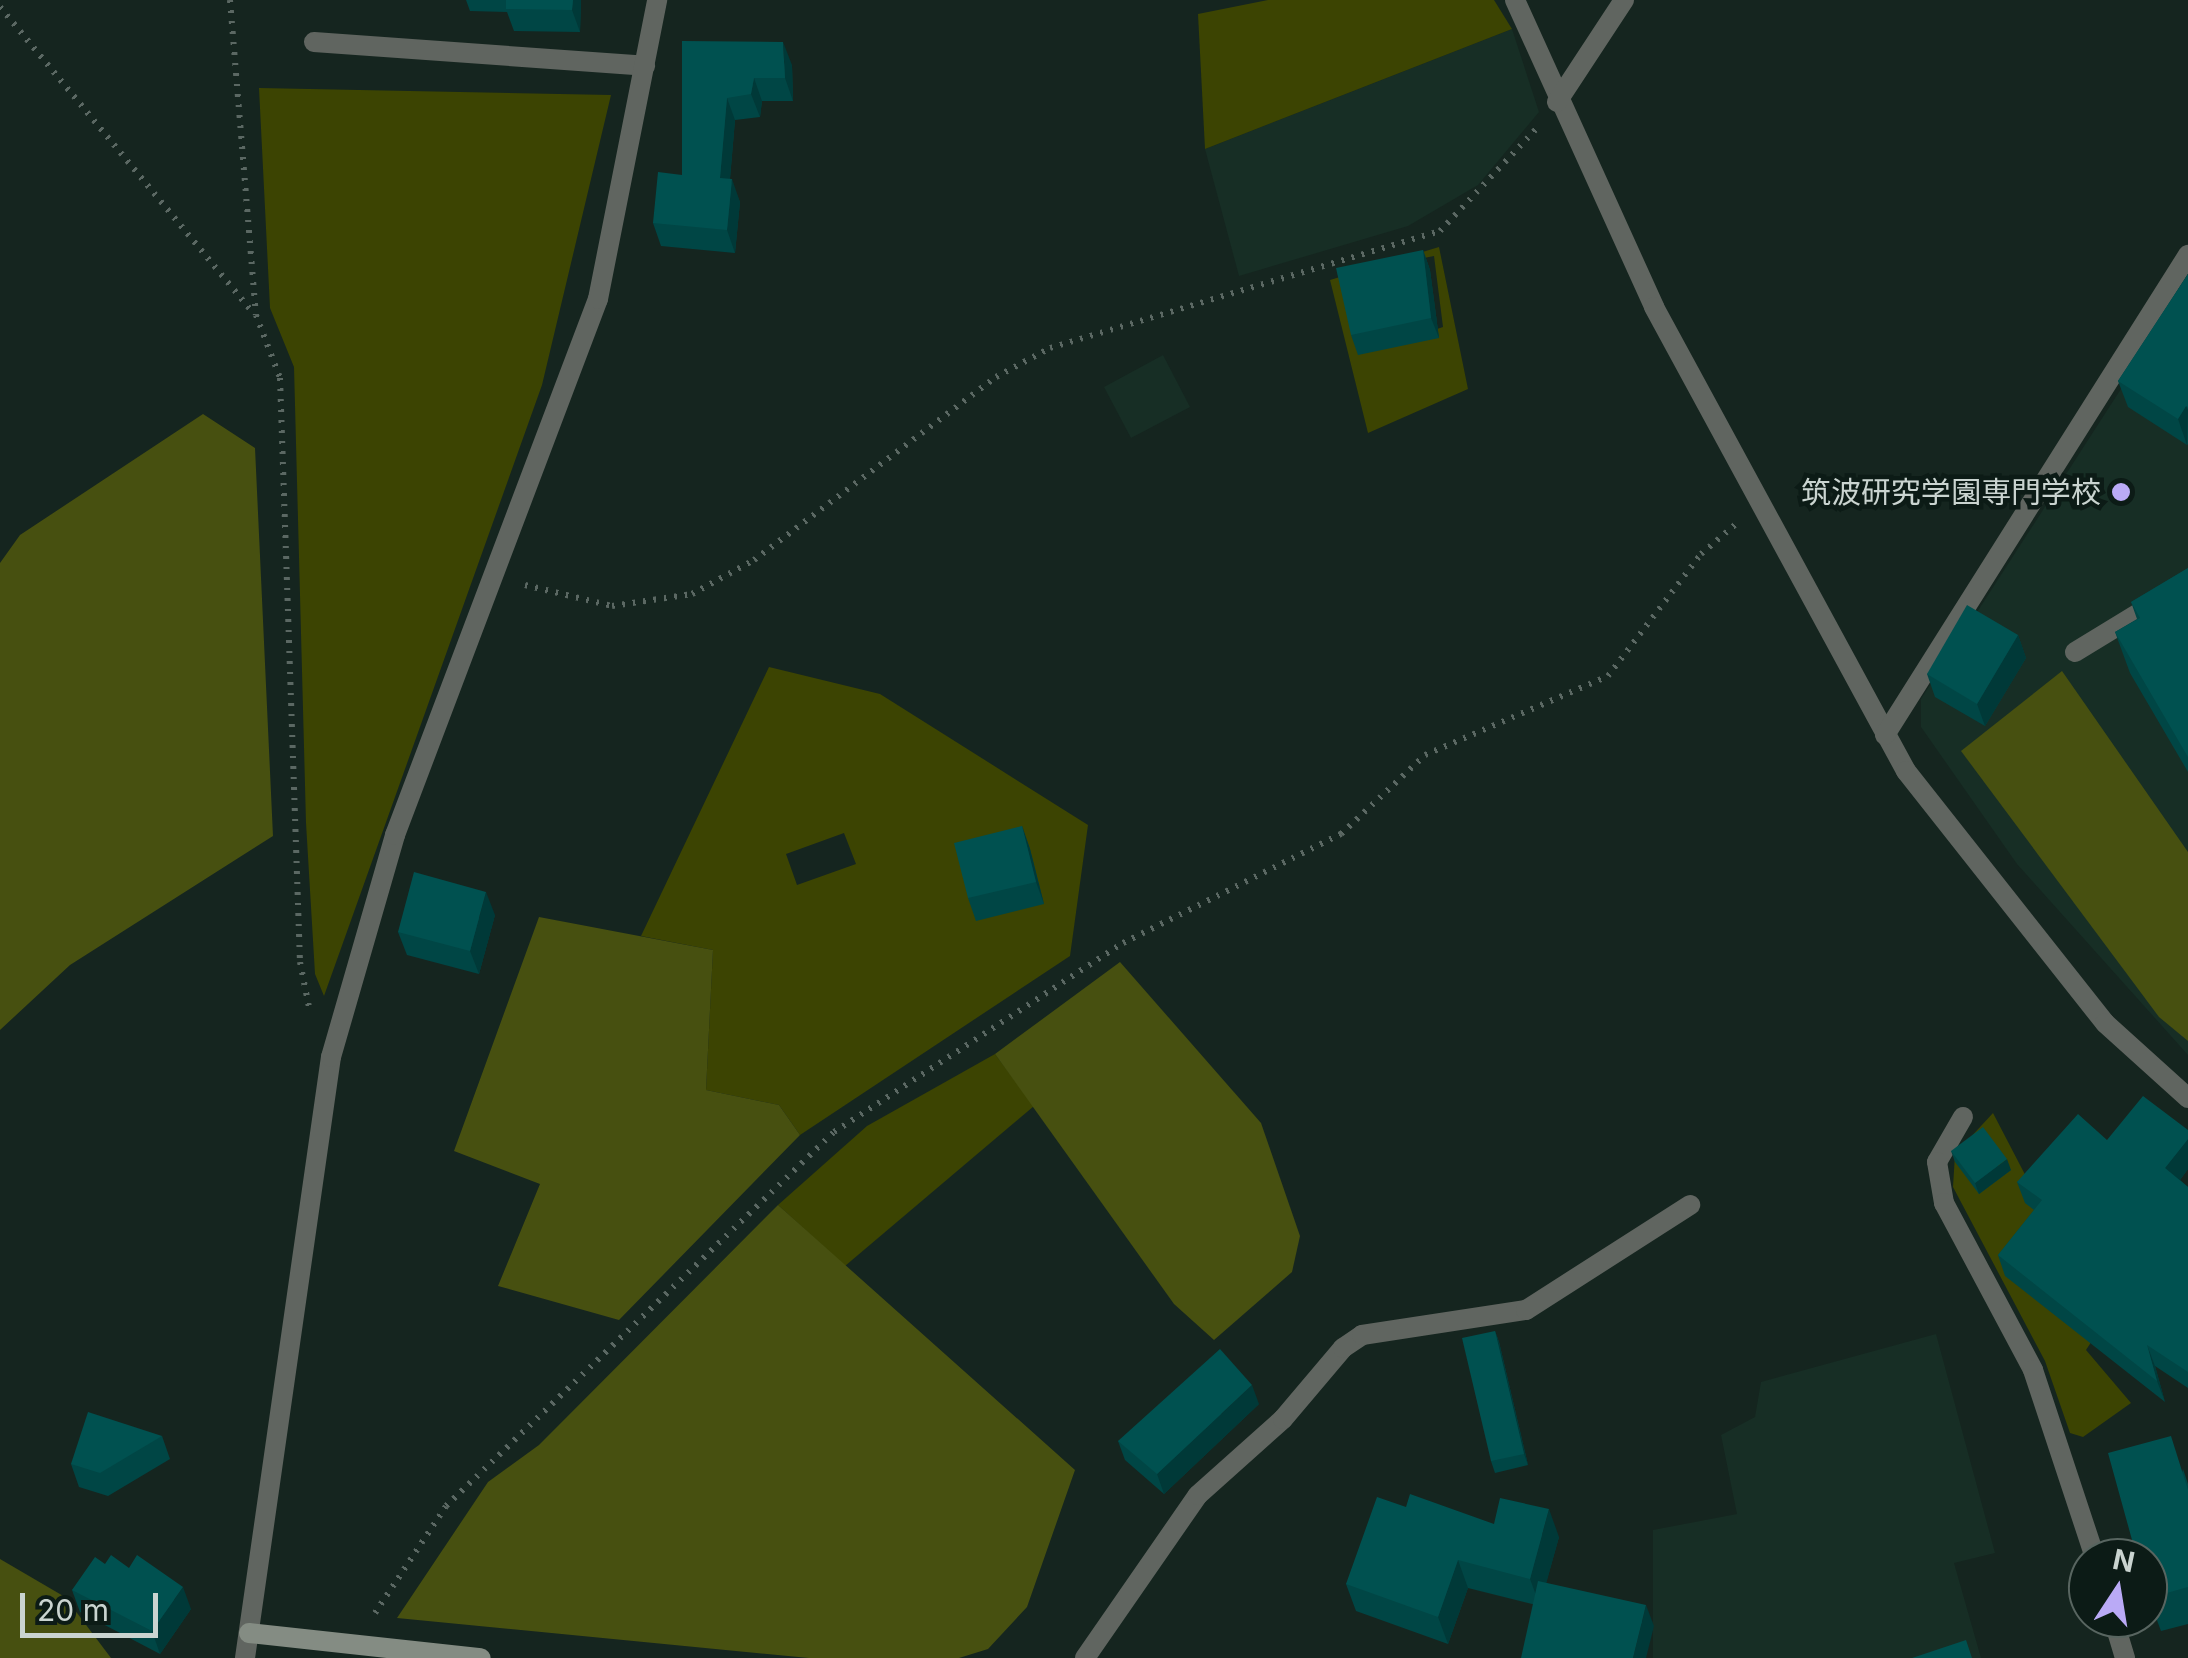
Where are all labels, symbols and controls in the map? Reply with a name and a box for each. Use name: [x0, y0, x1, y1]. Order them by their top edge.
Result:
place label: 筑波研究学園専門学校: [1801, 474, 2101, 510]
marker: 筑波研究学園専門学校: [2110, 481, 2132, 503]
north arrow: [2068, 1538, 2168, 1638]
text: N: [2110, 1542, 2138, 1579]
scale bar: [25, 1573, 162, 1635]
text: 20 m: [37, 1592, 109, 1628]

